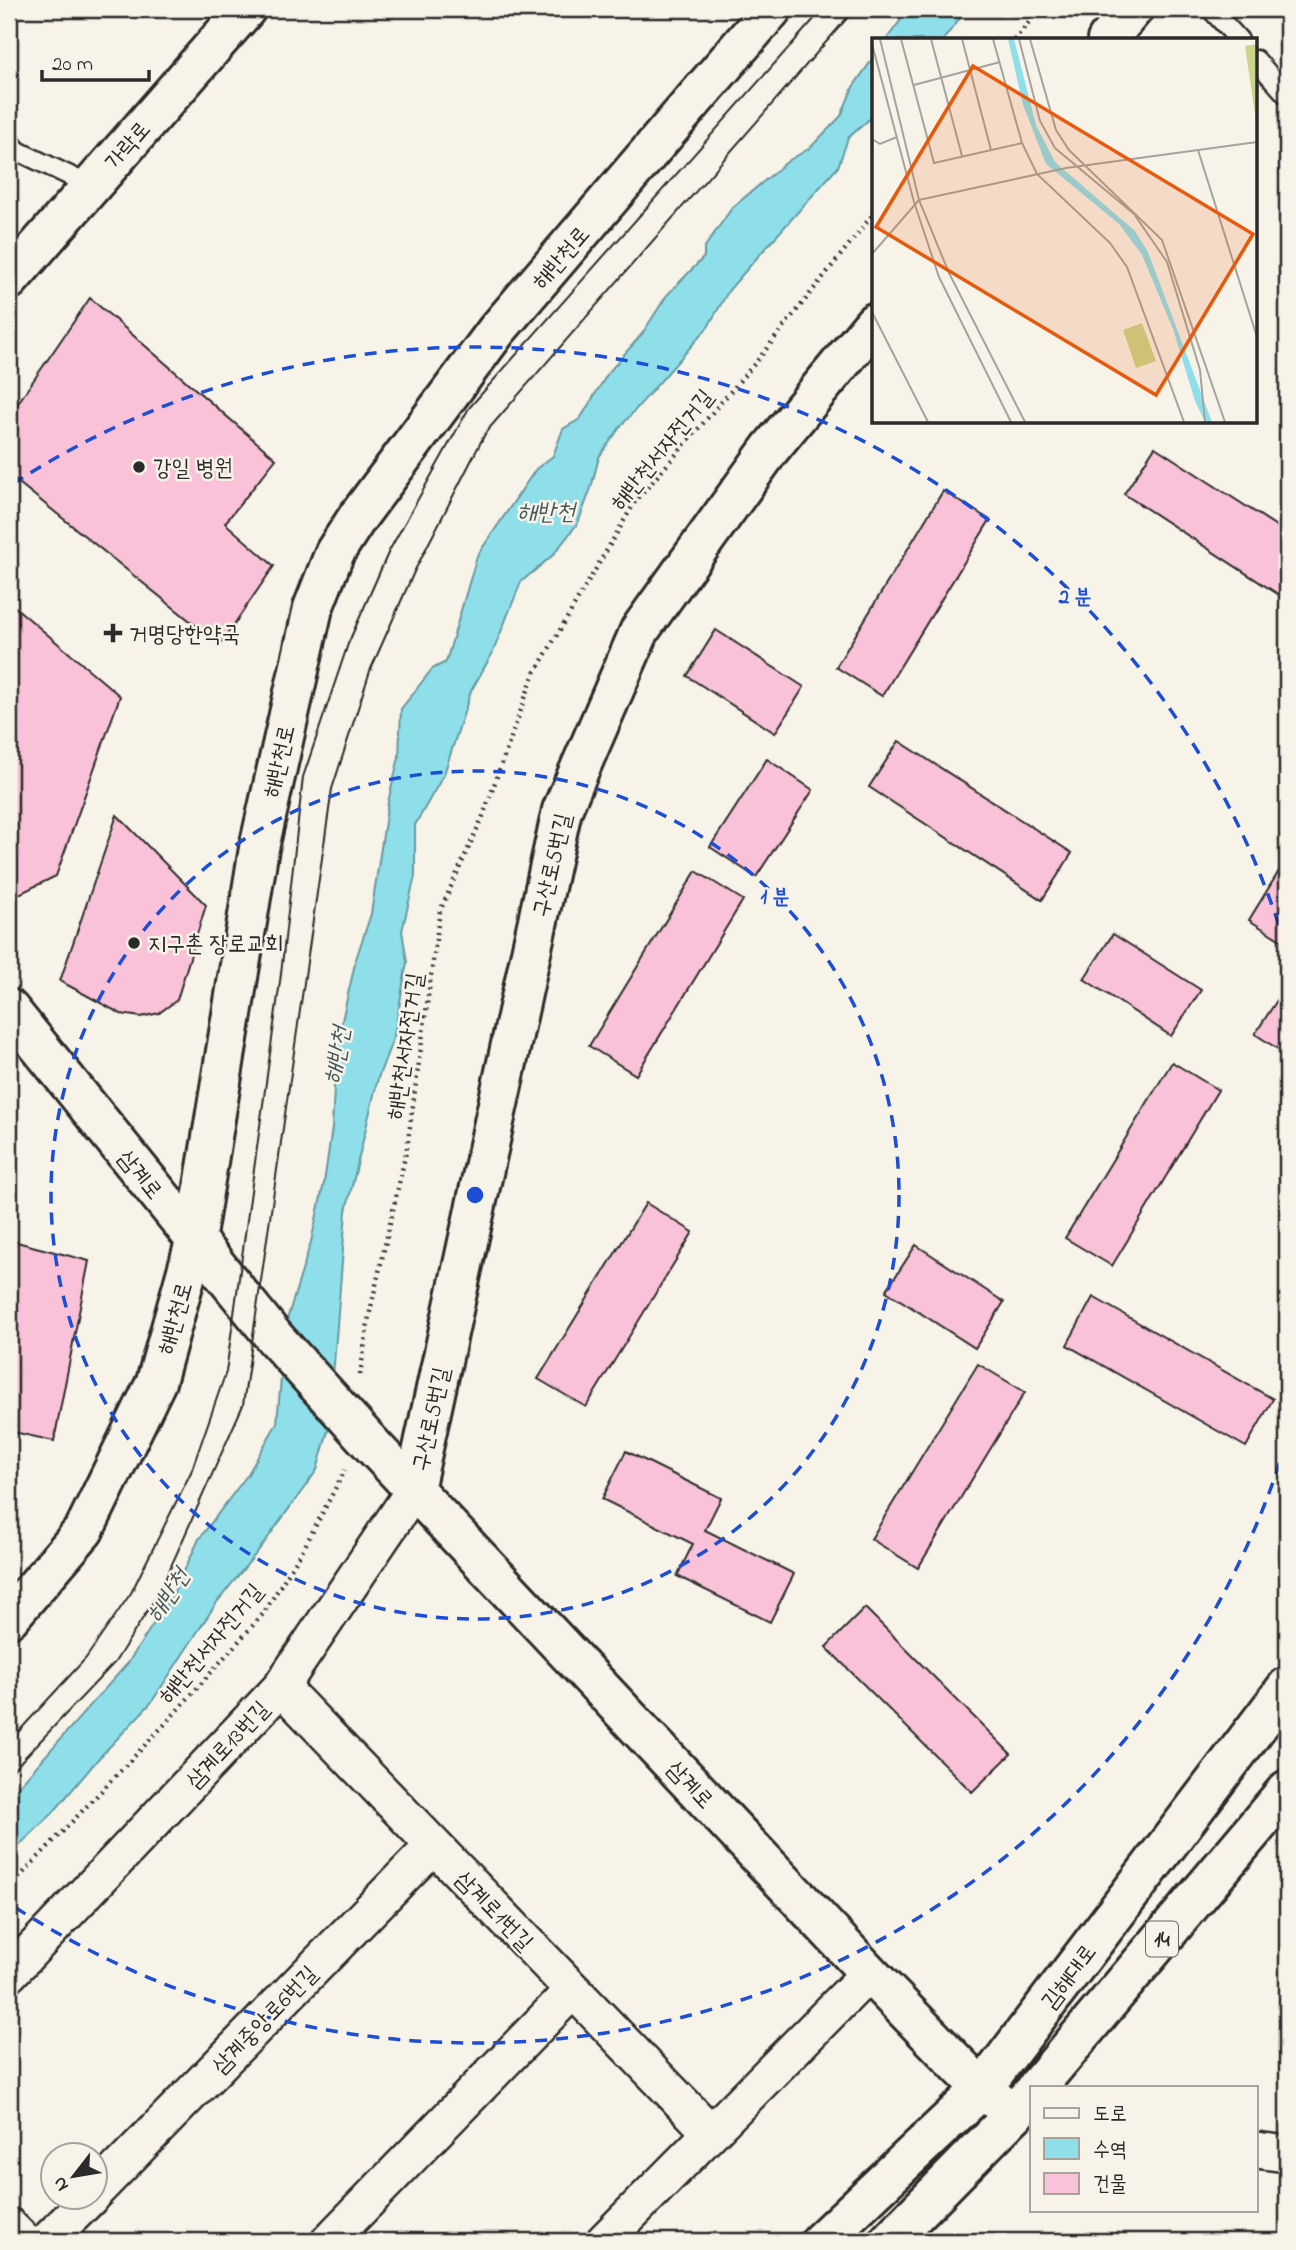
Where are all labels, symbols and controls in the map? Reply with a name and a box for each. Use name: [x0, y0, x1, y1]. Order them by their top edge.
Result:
scale bar: [42, 38, 149, 82]
inset map: [872, 38, 1258, 424]
text: 20 m: [52, 50, 93, 80]
street label: 가락로: [98, 115, 160, 178]
street label: 해반천로: [525, 220, 599, 297]
street label: 해반천서자전거길: [604, 383, 722, 518]
place label: 강일 병원: [153, 453, 233, 486]
marker: 강일 병원: [131, 459, 147, 475]
water label: 해반천: [517, 496, 578, 531]
text: 2 분: [1058, 583, 1091, 613]
place label: 거명당한약국: [129, 619, 240, 652]
marker: 거명당한약국: [103, 623, 123, 643]
street label: 해반천로: [256, 722, 305, 801]
street label: 구산로5번길: [525, 810, 581, 921]
text: 1 분: [761, 883, 790, 913]
place label: 지구촌 장로교회: [148, 929, 283, 962]
marker: 지구촌 장로교회: [126, 935, 142, 951]
street label: 해반천서자전거길: [380, 971, 433, 1122]
water label: 해반천: [316, 1021, 361, 1087]
street label: 삼계로: [109, 1144, 169, 1208]
centre of rings: [463, 1183, 487, 1207]
street label: 해반천로: [150, 1279, 202, 1359]
street label: 구산로5번길: [405, 1364, 460, 1475]
water label: 해반천: [139, 1560, 201, 1630]
street label: 해반천서자전거길: [152, 1577, 272, 1712]
street label: 삼계로13번길: [179, 1694, 278, 1797]
street label: 삼계로: [658, 1754, 720, 1817]
street label: 삼계로1번길: [447, 1864, 540, 1959]
road number: 14: [1146, 1922, 1178, 1956]
street label: 김해대로: [1035, 1938, 1105, 2017]
street label: 삼계중앙로6번길: [205, 1959, 326, 2082]
legend: [1030, 2086, 1258, 2212]
text: 도로: [1093, 2100, 1127, 2130]
text: 수역: [1093, 2136, 1127, 2166]
north arrow: [38, 2142, 108, 2212]
text: 건물: [1093, 2170, 1127, 2200]
text: N: [47, 2171, 76, 2196]

